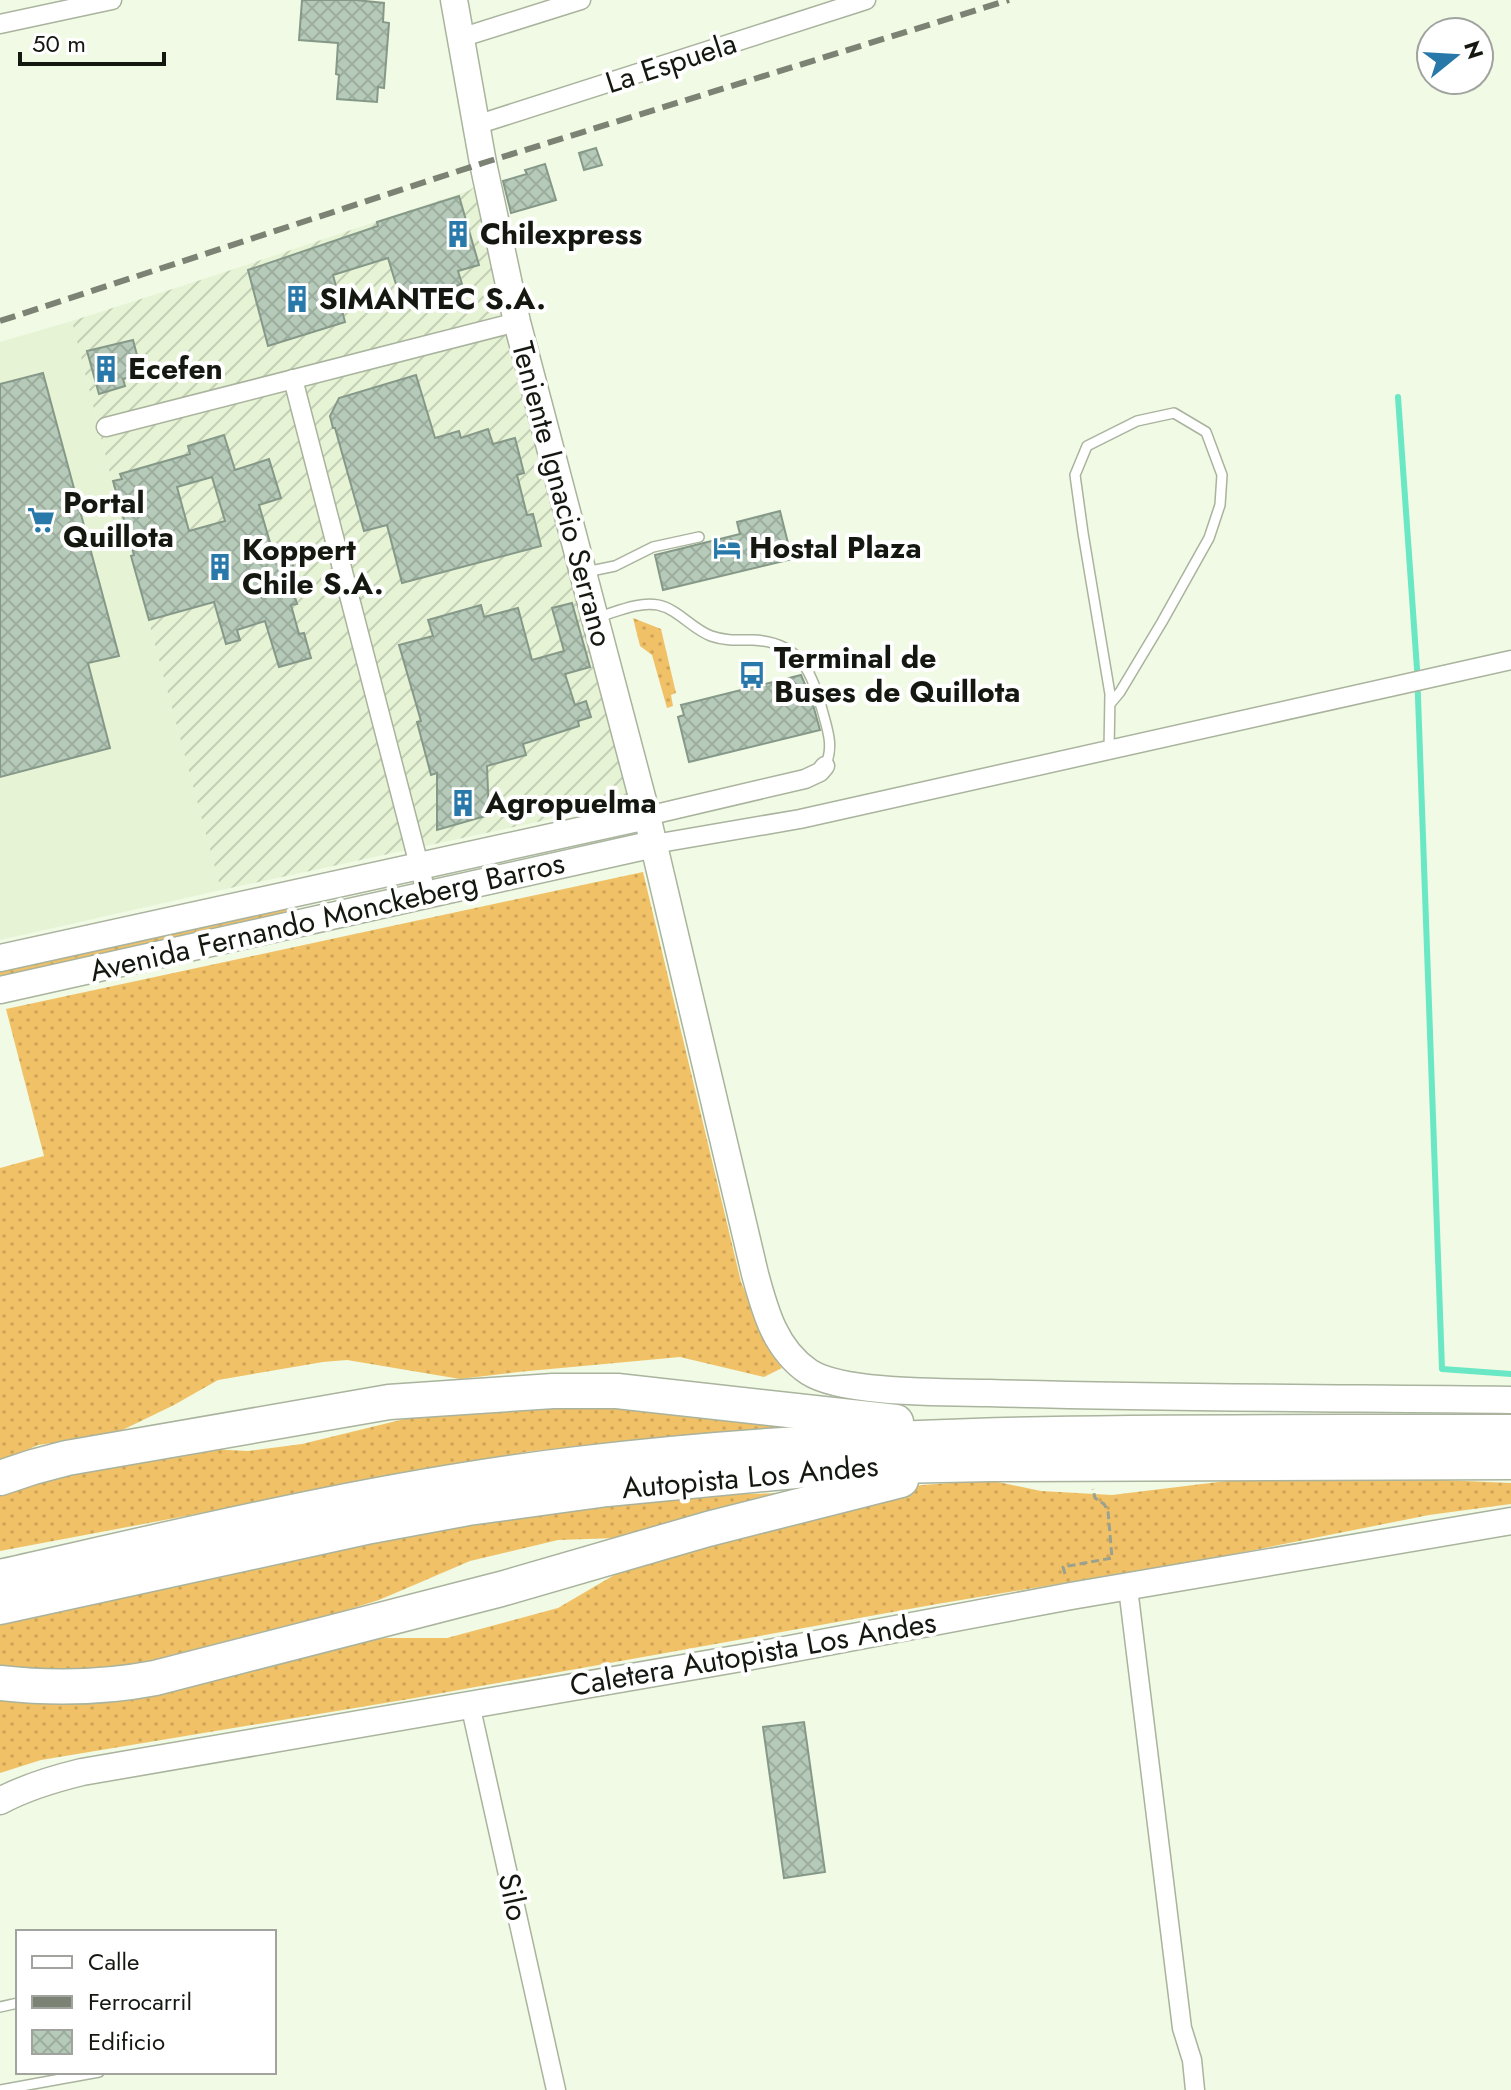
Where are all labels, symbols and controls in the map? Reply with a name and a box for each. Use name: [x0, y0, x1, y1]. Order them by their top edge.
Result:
scale bar: [20, 16, 164, 66]
north arrow: [1415, 16, 1495, 96]
street label: La Espuela: [600, 21, 742, 104]
text: 50 m: [32, 26, 86, 61]
text: N: [1456, 37, 1492, 63]
place label: Chilexpress: [480, 212, 642, 255]
building icon: Chilexpress: [443, 219, 473, 249]
place label: SIMANTEC S.A.: [319, 277, 546, 320]
building icon: SIMANTEC S.A.: [282, 284, 312, 314]
street label: Teniente Ignacio Serrano: [501, 337, 624, 651]
place label: Ecefen: [128, 347, 223, 390]
building icon: Ecefen: [91, 354, 121, 384]
place label: Portal Quillota: [63, 481, 174, 558]
supermarket icon: Portal Quillota: [26, 505, 56, 535]
place label: Hostal Plaza: [749, 526, 922, 569]
place label: Koppert Chile S.A.: [242, 528, 384, 605]
hotel icon: Hostal Plaza: [712, 533, 742, 563]
building icon: Koppert Chile S.A.: [205, 552, 235, 582]
place label: Terminal de Buses de Quillota: [774, 636, 1020, 713]
bus stop icon: Terminal de Buses de Quillota: [737, 660, 767, 690]
place label: Agropuelma: [484, 781, 657, 824]
building icon: Agropuelma: [448, 788, 478, 818]
street label: Avenida Fernando Monckeberg Barros: [85, 841, 569, 992]
street label: Autopista Los Andes: [620, 1444, 880, 1509]
street label: Caletera Autopista Los Andes: [566, 1600, 939, 1707]
street label: Silo: [488, 1869, 539, 1925]
legend: [16, 1930, 276, 2074]
text: Calle: [88, 1944, 139, 1979]
text: Ferrocarril: [88, 1984, 192, 2019]
text: Edificio: [88, 2024, 165, 2059]

